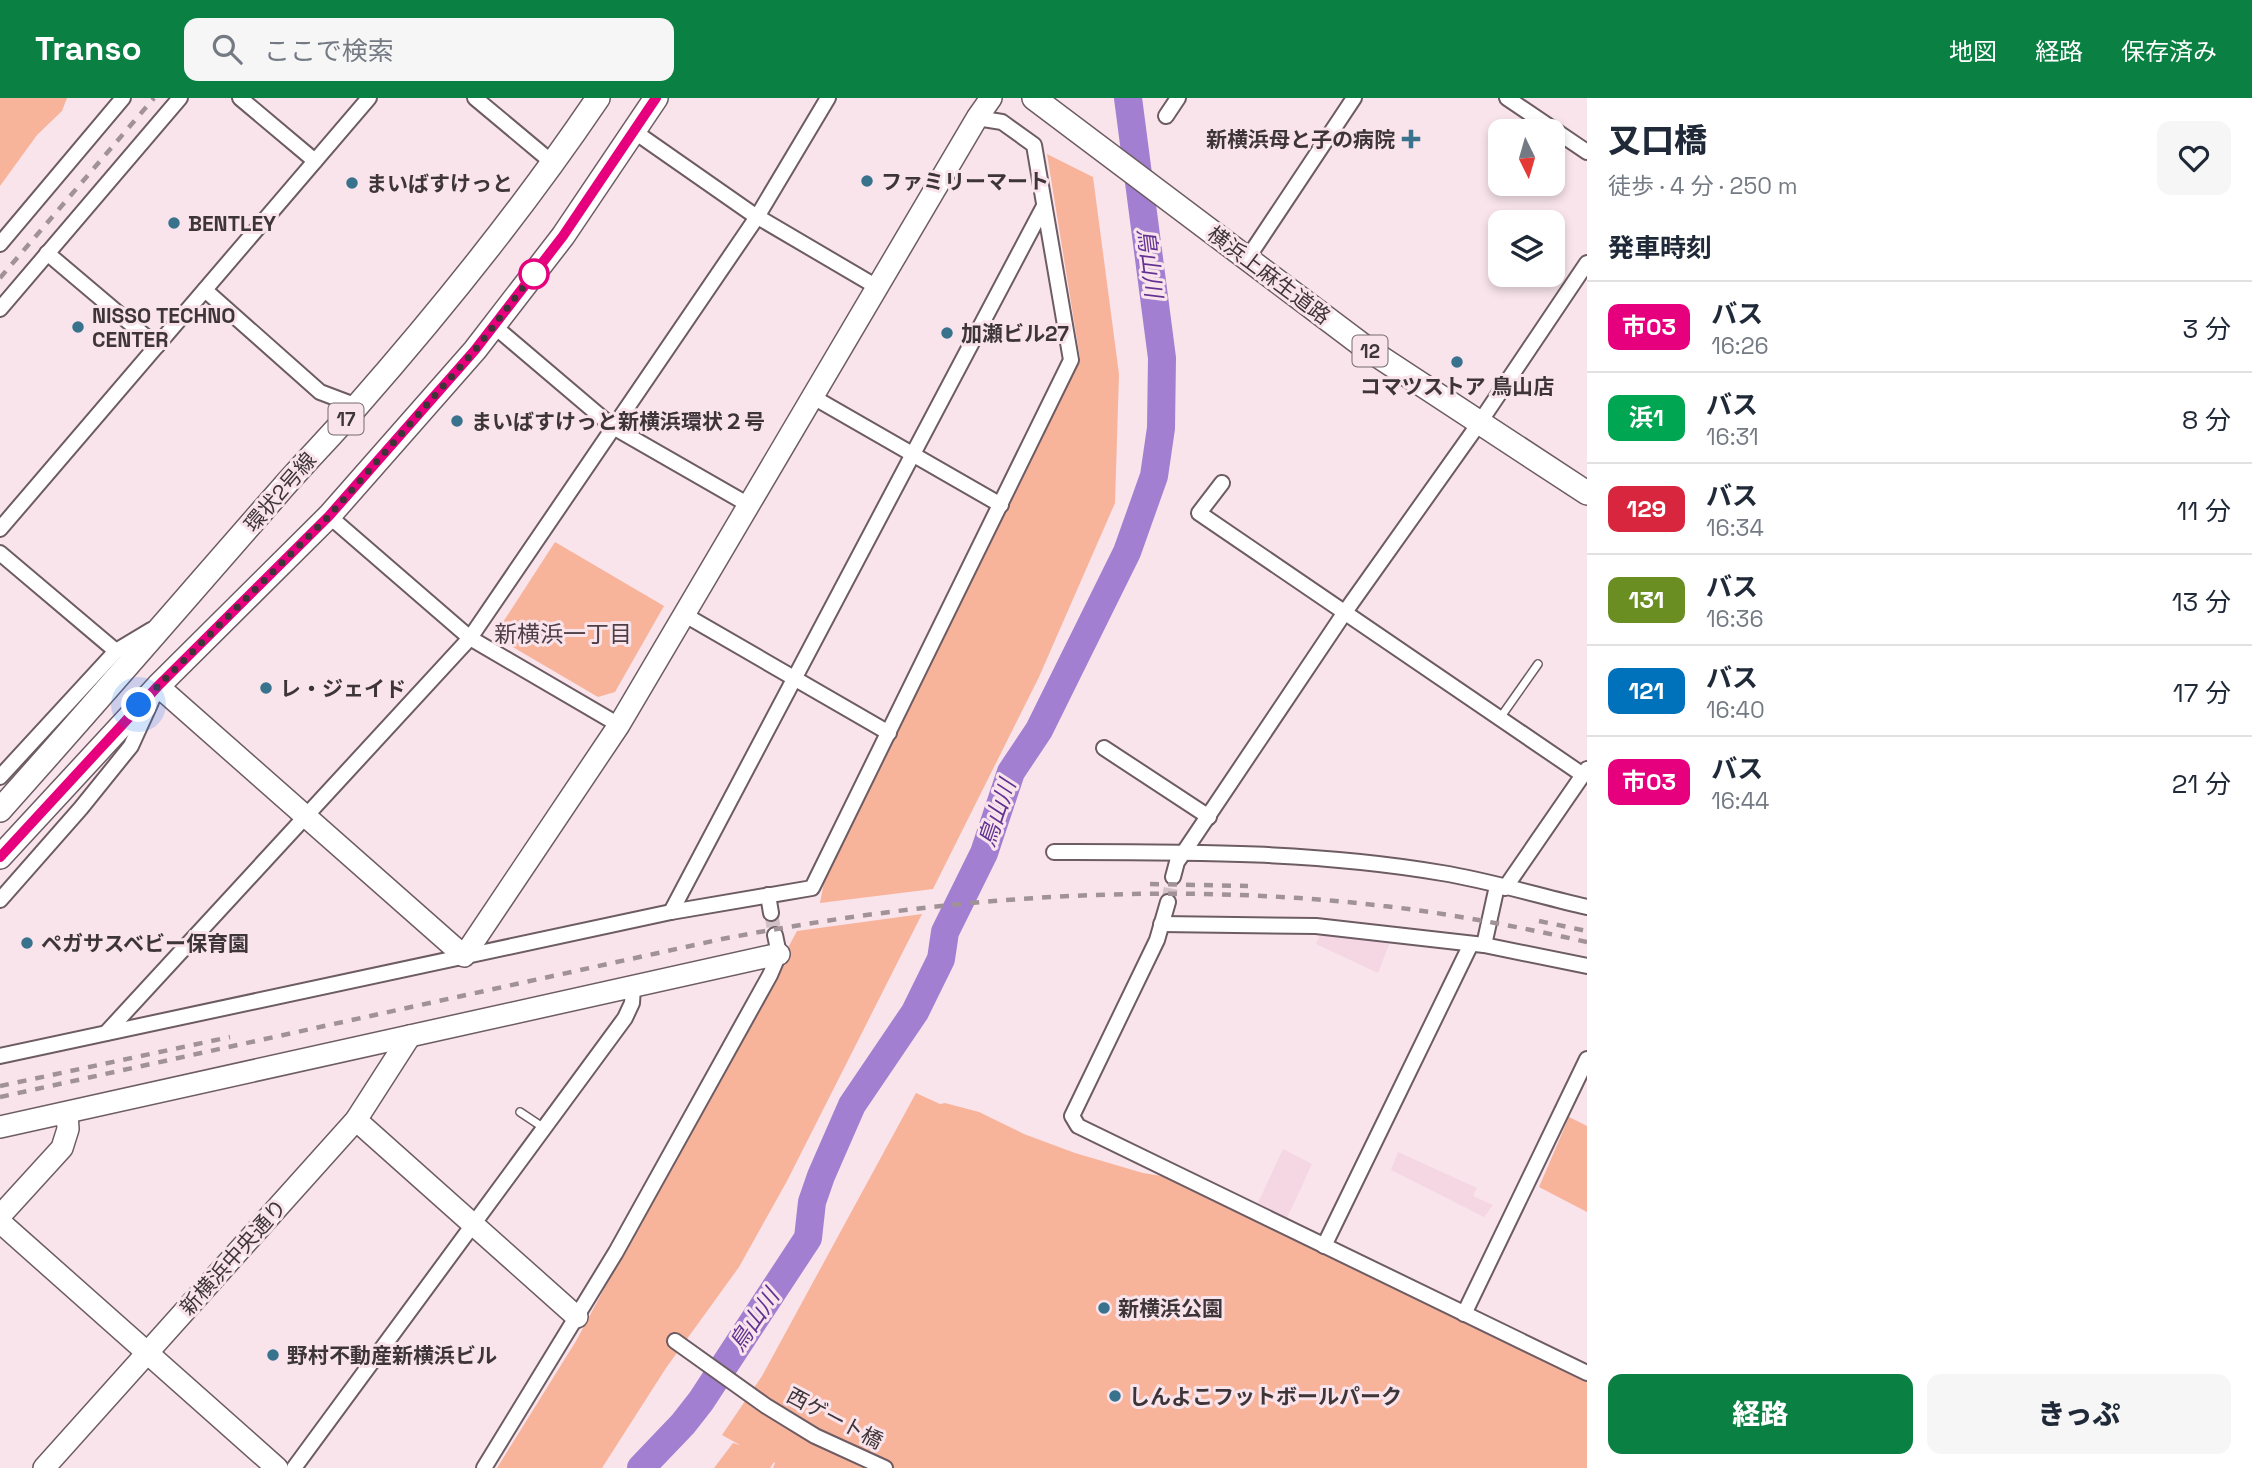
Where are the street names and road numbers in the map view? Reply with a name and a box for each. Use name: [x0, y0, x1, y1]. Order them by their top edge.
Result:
street label: 横浜上麻生道路: [1202, 220, 1336, 330]
road number: 12: [1352, 336, 1388, 366]
road number: 17: [328, 404, 364, 434]
street label: 環状2号線: [238, 447, 322, 537]
street label: 新横浜中央通り: [174, 1193, 292, 1321]
street label: 西ゲート橋: [782, 1381, 888, 1455]

